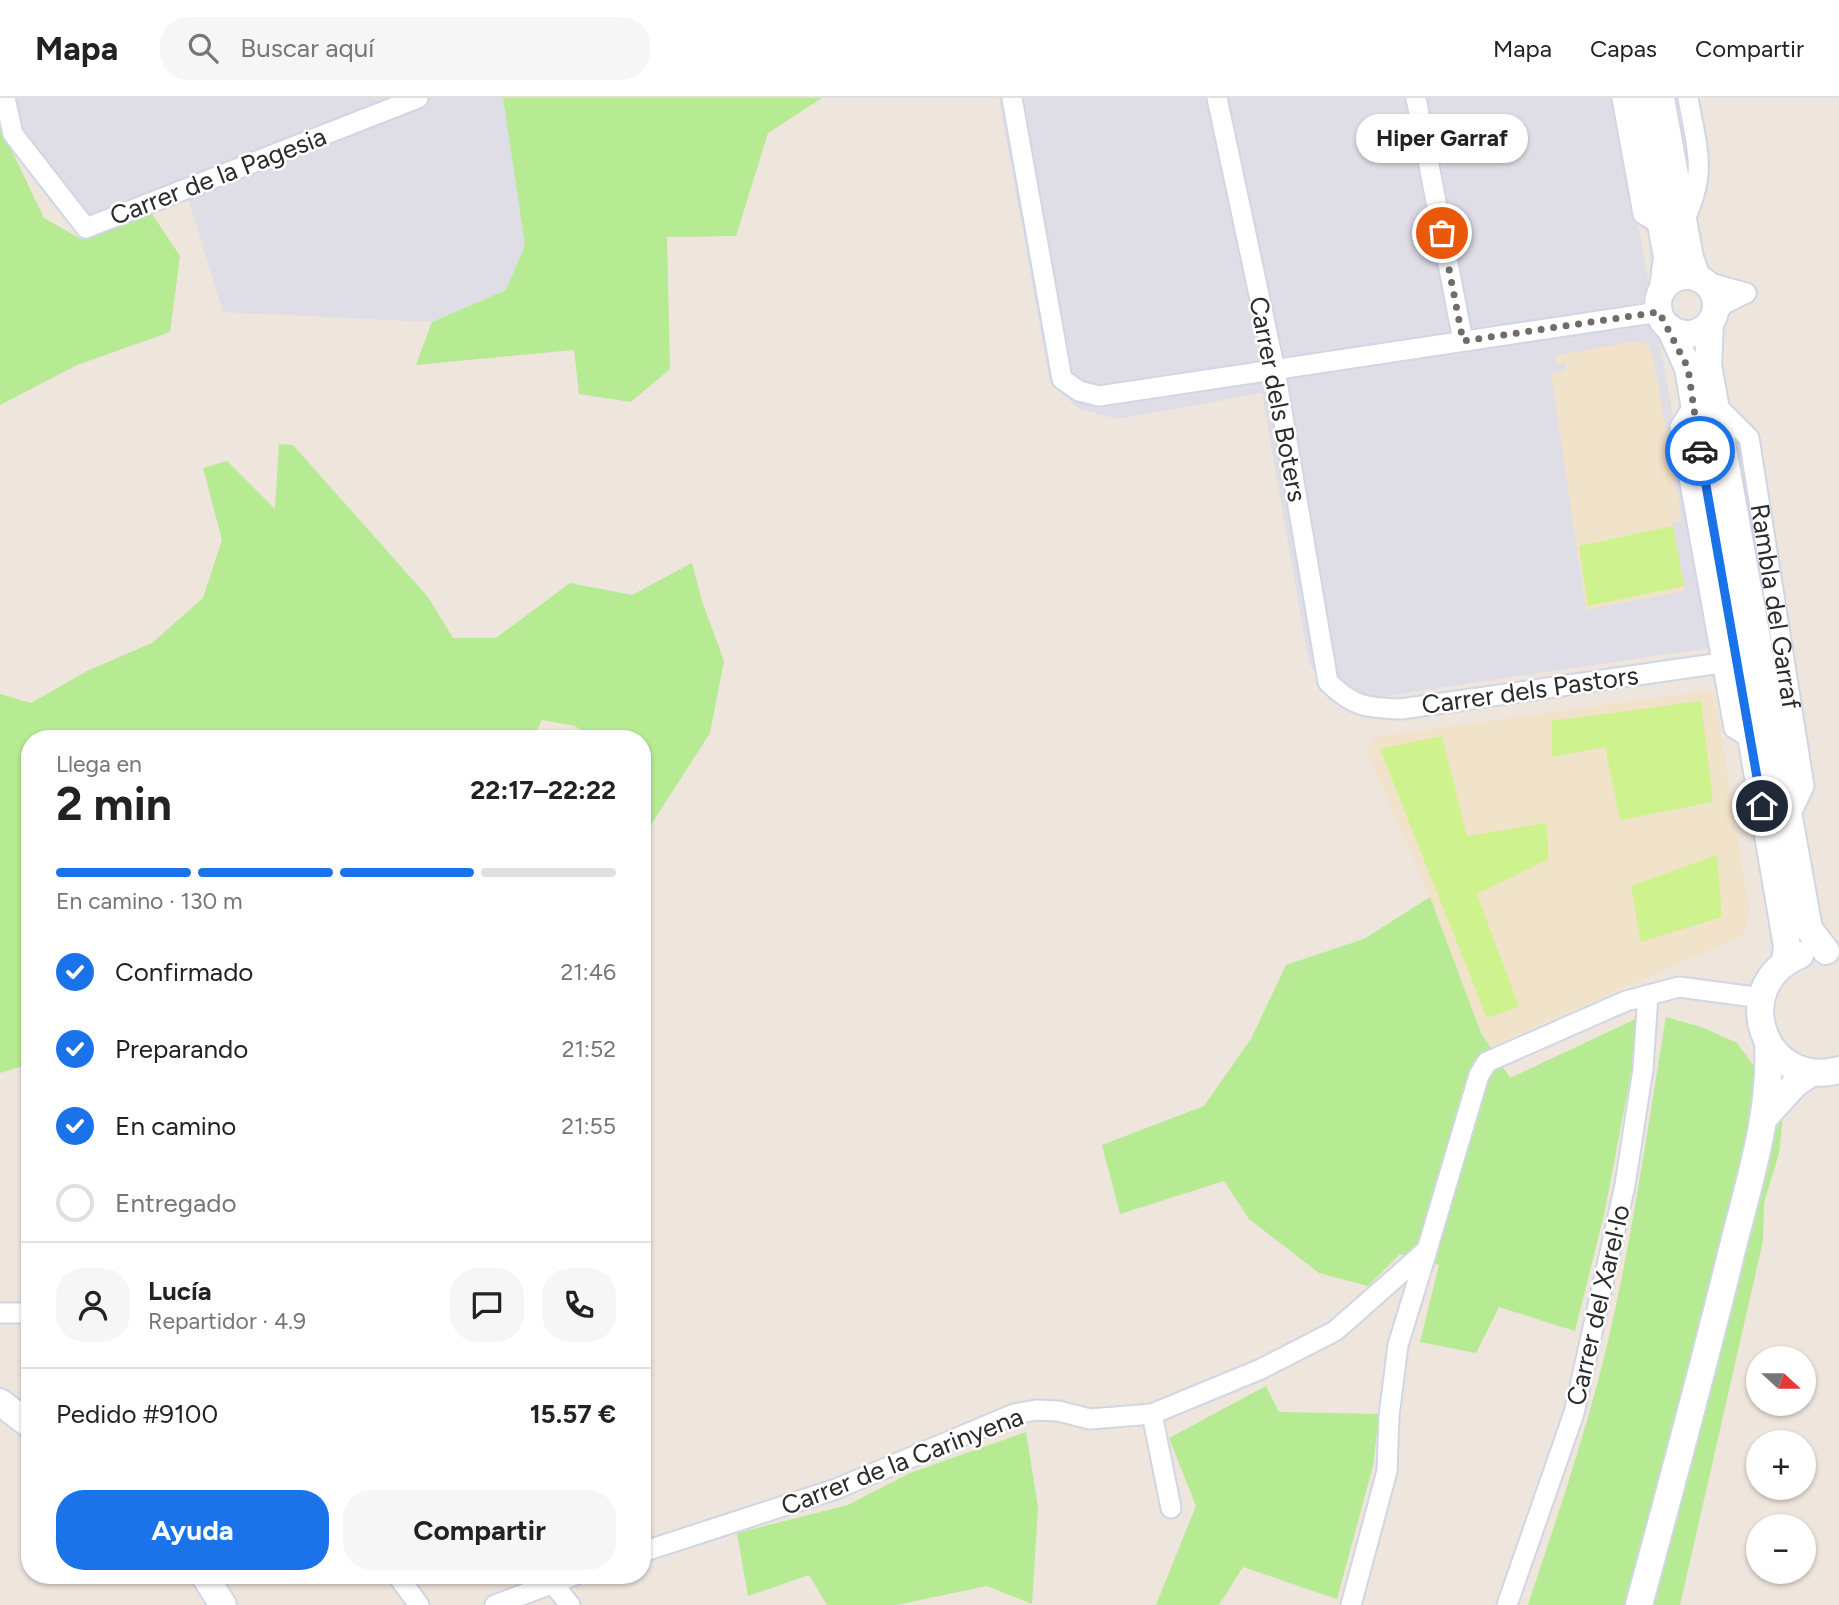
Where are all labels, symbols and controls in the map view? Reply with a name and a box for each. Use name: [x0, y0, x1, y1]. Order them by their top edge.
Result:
search box: [160, 17, 650, 80]
text: Mapa: [35, 29, 118, 68]
icon: search: [184, 29, 222, 67]
text: Buscar aquí: [240, 32, 374, 64]
text: Mapa: [1493, 34, 1552, 63]
text: Capas: [1590, 34, 1657, 63]
text: Compartir: [1695, 34, 1804, 63]
callout: Hiper Garraf: [1356, 114, 1528, 163]
street label: Carrer de la Pagesia: [105, 120, 331, 232]
text: Hiper Garraf: [1376, 124, 1508, 152]
pin: [1412, 203, 1472, 263]
icon: bag: [1423, 214, 1461, 252]
street label: Carrer dels Boters: [1242, 294, 1314, 504]
courier: [1665, 416, 1735, 486]
icon: car: [1681, 432, 1719, 470]
street label: Rambla del Garraf: [1744, 501, 1808, 712]
street label: Carrer dels Pastors: [1420, 659, 1640, 721]
text: Llega en: [56, 750, 142, 778]
text: 22:17–22:22: [470, 774, 616, 806]
text: 2 min: [56, 776, 172, 832]
pin: [1732, 776, 1792, 836]
icon: home: [1743, 787, 1781, 825]
text: En camino · 130 m: [56, 887, 243, 915]
icon: check: [56, 953, 94, 991]
text: Confirmado: [115, 956, 253, 988]
text: 21:46: [561, 958, 616, 986]
icon: check: [56, 1030, 94, 1068]
text: Preparando: [115, 1033, 248, 1065]
text: 21:52: [562, 1035, 616, 1063]
icon: check: [56, 1107, 94, 1145]
text: En camino: [115, 1110, 236, 1142]
text: 21:55: [561, 1112, 616, 1140]
text: Entregado: [115, 1187, 237, 1219]
street label: Carrer del Xarel·lo: [1559, 1201, 1637, 1409]
button: person: [56, 1268, 130, 1342]
button: chat: [450, 1268, 524, 1342]
button: phone: [542, 1268, 616, 1342]
text: Lucía: [148, 1275, 212, 1307]
text: Repartidor · 4.9: [148, 1307, 306, 1335]
north arrow: [1746, 1346, 1816, 1416]
map controls: [1746, 1346, 1816, 1584]
text: Pedido #9100: [56, 1398, 218, 1430]
text: 15.57 €: [530, 1398, 616, 1430]
street label: Carrer de la Carinyena: [776, 1400, 1028, 1522]
button: +: [1746, 1430, 1816, 1500]
button: Ayuda: [56, 1490, 329, 1570]
button: Compartir: [343, 1490, 616, 1570]
button: −: [1746, 1514, 1816, 1584]

